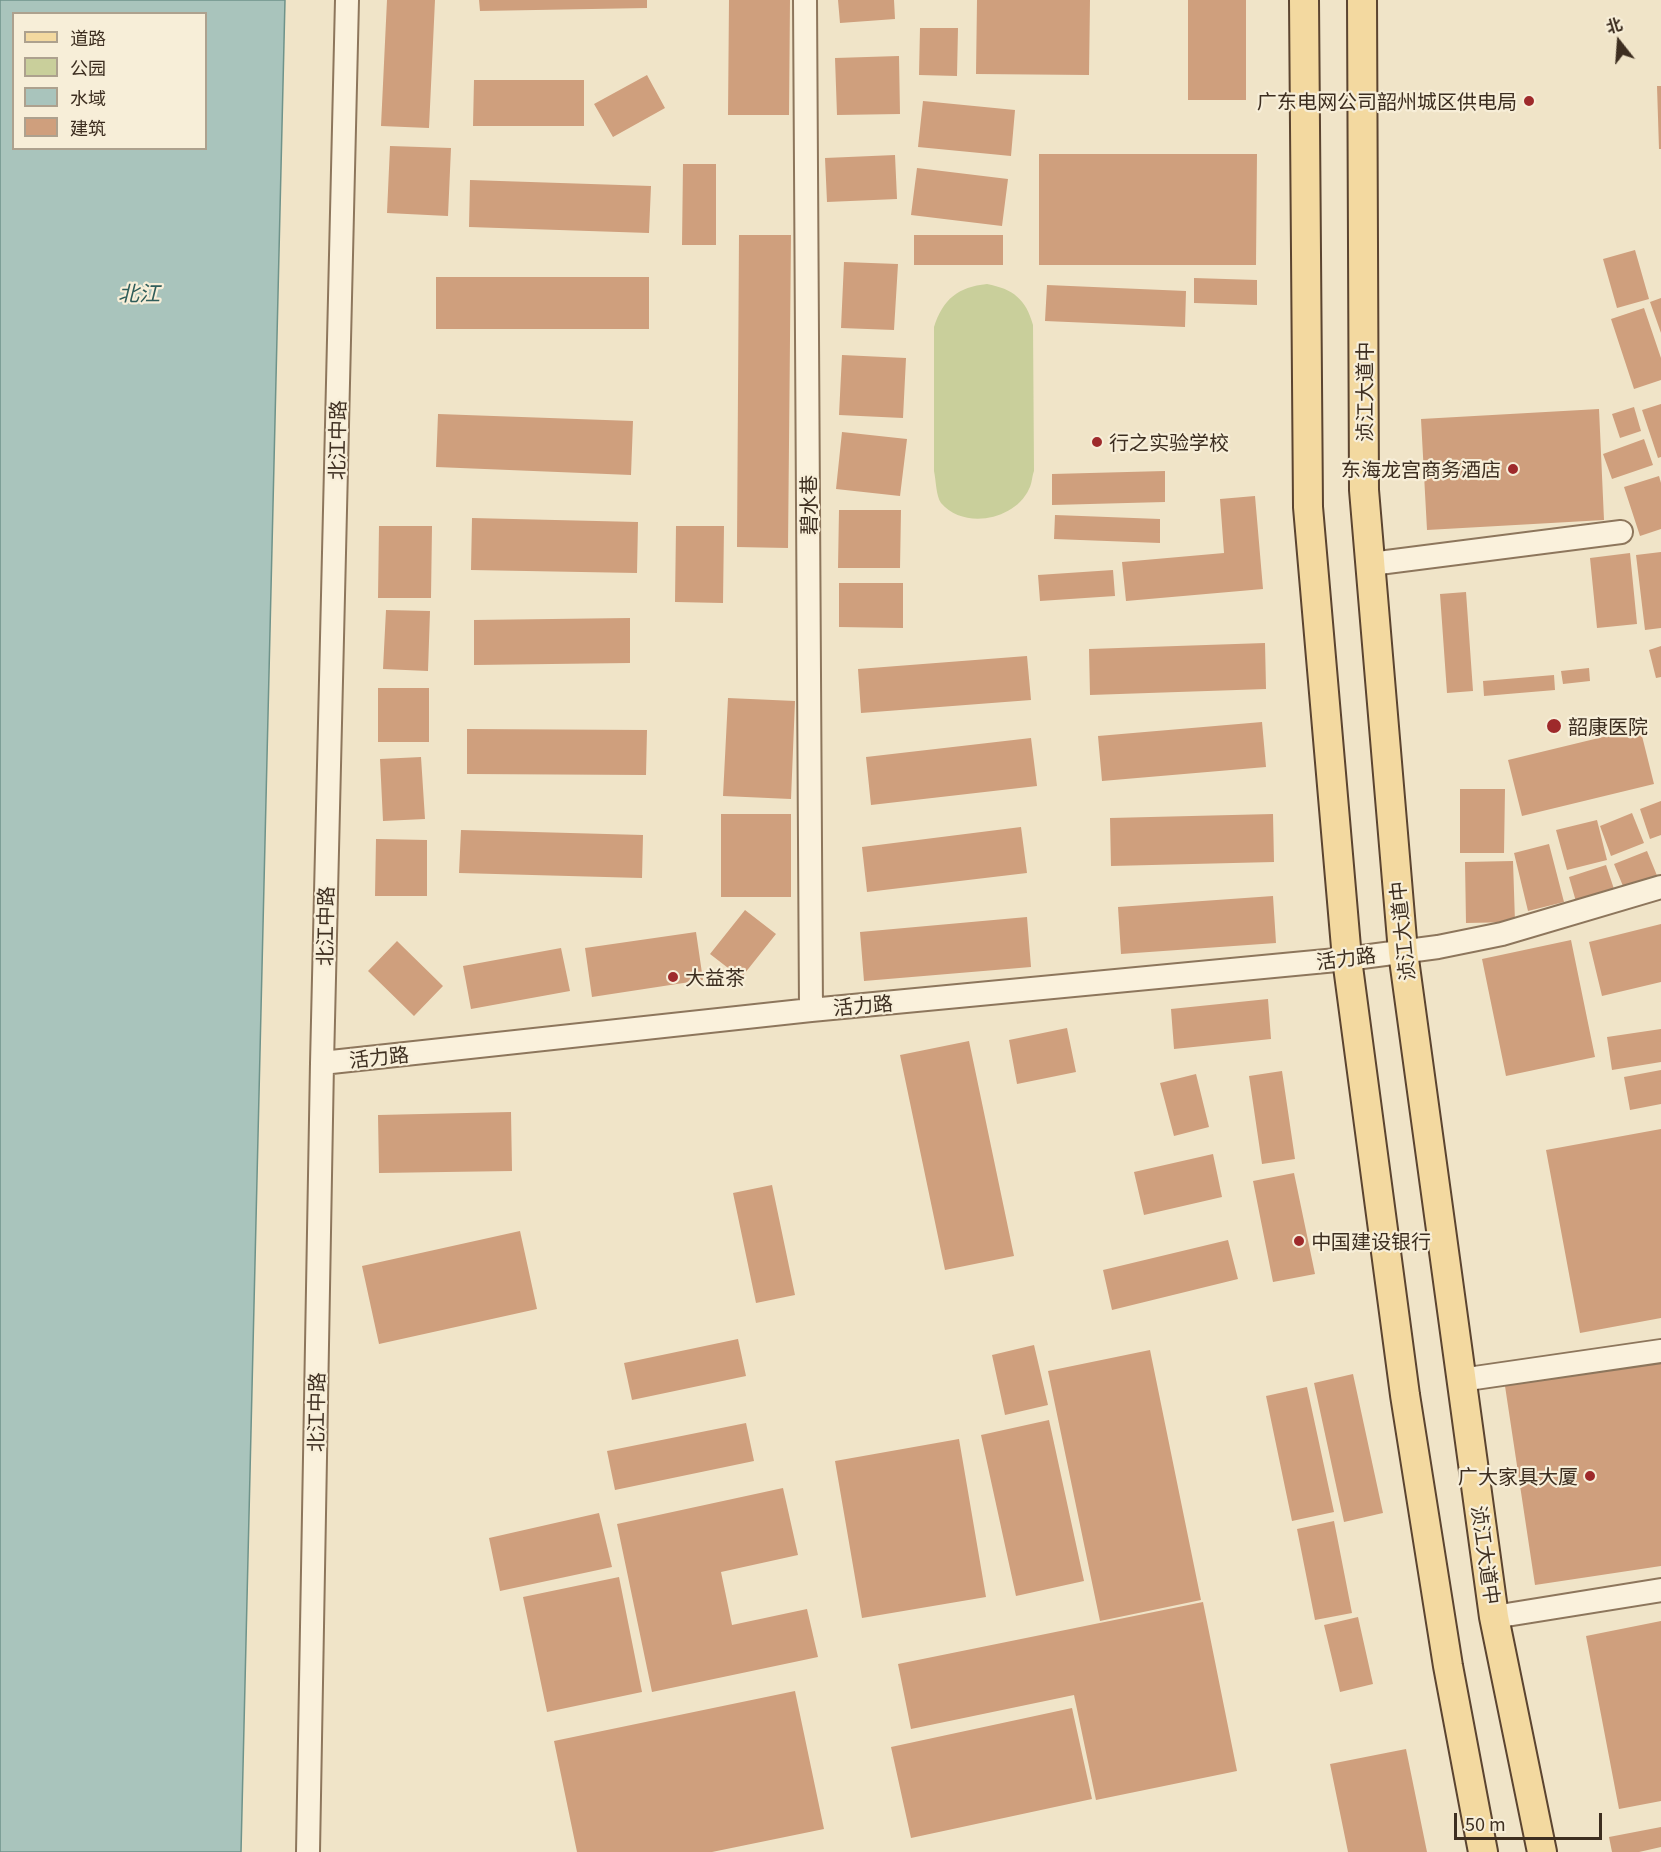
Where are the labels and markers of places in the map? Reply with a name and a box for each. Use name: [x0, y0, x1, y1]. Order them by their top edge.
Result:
place label: 广东电网公司韶州城区供电局: [1257, 89, 1517, 113]
marker: 广东电网公司韶州城区供电局: [1522, 94, 1536, 108]
place label: 行之实验学校: [1109, 430, 1229, 454]
marker: 行之实验学校: [1090, 435, 1104, 449]
place label: 东海龙宫商务酒店: [1341, 457, 1501, 481]
marker: 东海龙宫商务酒店: [1506, 462, 1520, 476]
place label: 韶康医院: [1568, 714, 1648, 738]
marker: 韶康医院: [1545, 717, 1563, 735]
place label: 大益茶: [685, 965, 745, 989]
marker: 大益茶: [666, 970, 680, 984]
place label: 中国建设银行: [1311, 1229, 1431, 1253]
marker: 中国建设银行: [1292, 1234, 1306, 1248]
place label: 广大家具大厦: [1458, 1464, 1578, 1488]
marker: 广大家具大厦: [1583, 1469, 1597, 1483]

